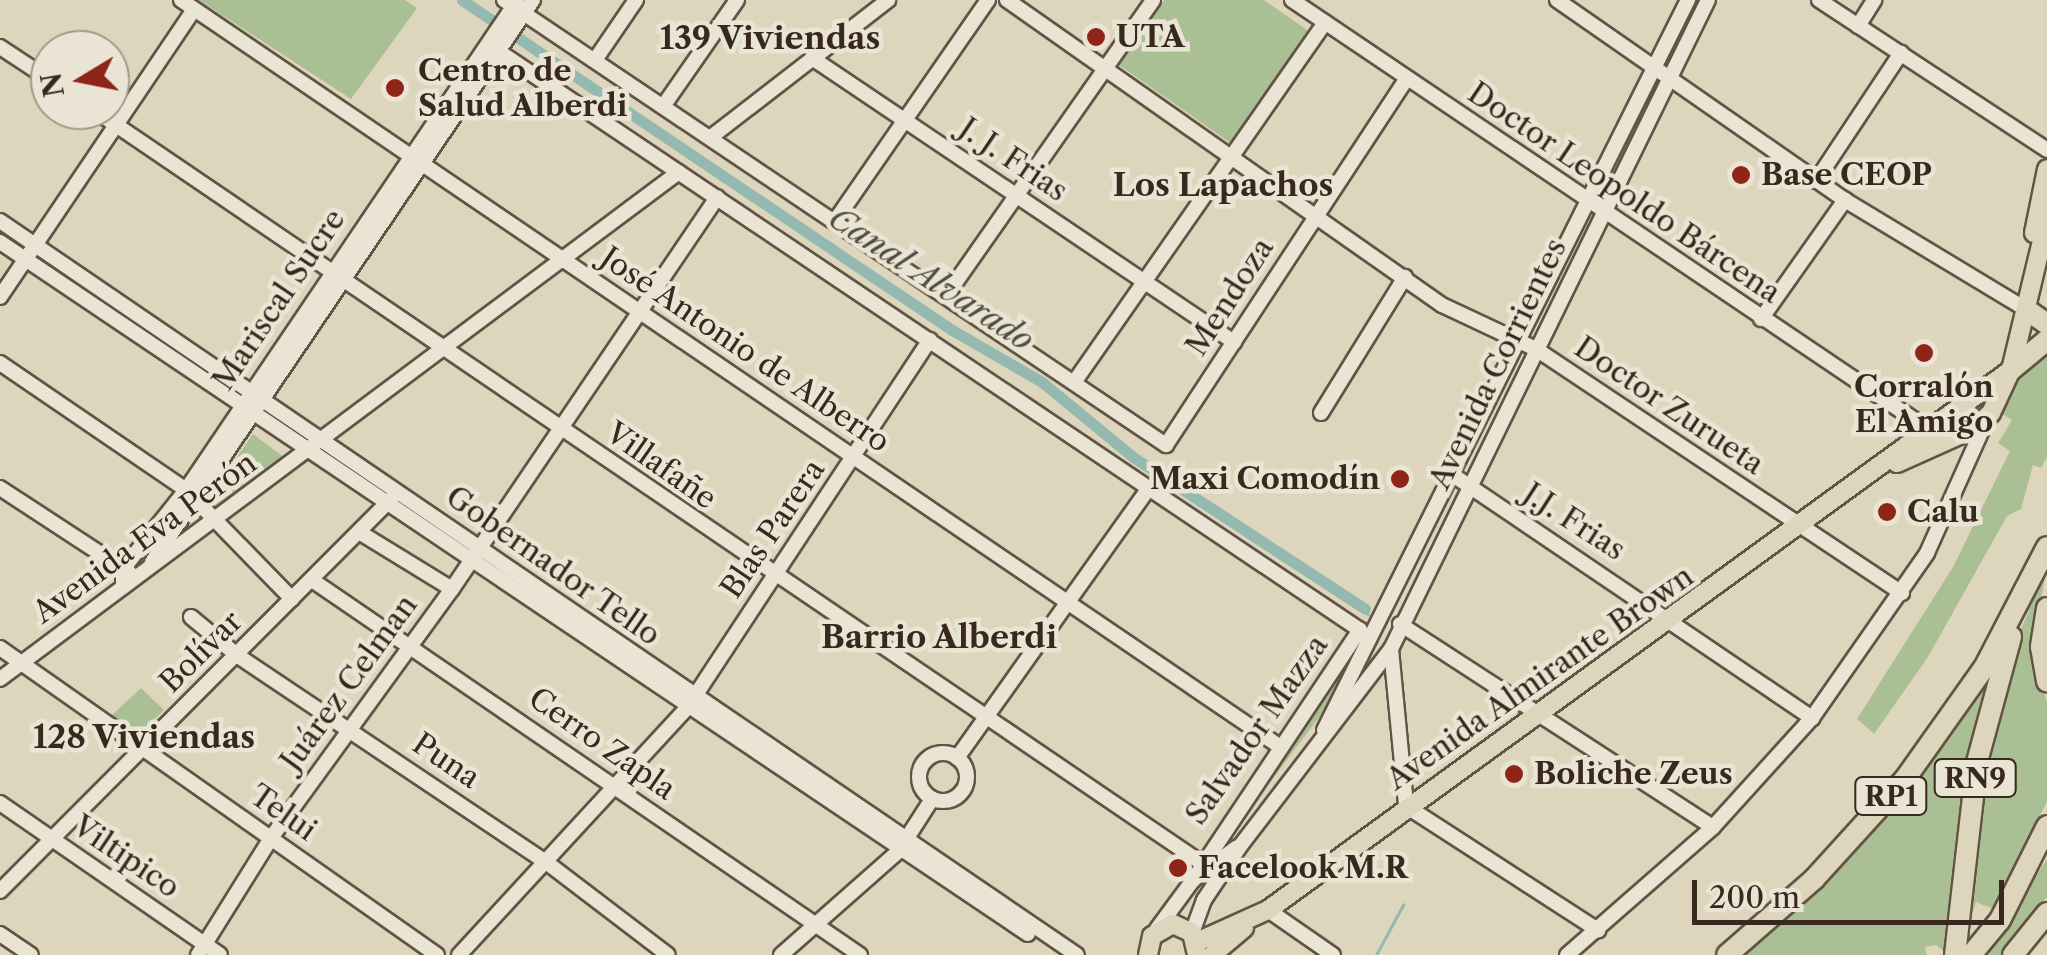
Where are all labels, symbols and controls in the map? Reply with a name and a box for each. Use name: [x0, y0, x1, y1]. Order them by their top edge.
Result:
district label: 139 Viviendas: [659, 19, 881, 57]
place label: UTA: [1116, 19, 1185, 55]
marker: UTA: [1085, 26, 1107, 48]
north arrow: [30, 30, 130, 130]
place label: Centro de Salud Alberdi: [418, 53, 629, 124]
text: N: [34, 70, 71, 100]
marker: Centro de Salud Alberdi: [382, 75, 408, 101]
street label: Doctor Leopoldo Bárcena: [1461, 75, 1787, 311]
street label: J. J. Frias: [952, 111, 1074, 209]
place label: Base CEOP: [1761, 157, 1932, 193]
marker: Base CEOP: [1730, 164, 1752, 186]
district label: Los Lapachos: [1113, 166, 1333, 204]
water label: Canal Alvarado: [822, 199, 1040, 359]
street label: Mariscal Sucre: [205, 203, 353, 397]
street label: Mendoza: [1179, 231, 1281, 363]
street label: Avenida Corrientes: [1422, 233, 1574, 495]
street label: José Antonio de Alberro: [593, 239, 897, 461]
street label: Doctor Zurueta: [1567, 329, 1771, 483]
marker: Corralón El Amigo: [1913, 342, 1935, 364]
place label: Corralón El Amigo: [1854, 369, 1994, 440]
street label: Villafañe: [599, 415, 723, 517]
street label: Avenida Eva Perón: [26, 445, 264, 631]
street label: Blas Parera: [714, 453, 832, 605]
place label: Maxi Comodín: [1150, 461, 1380, 497]
marker: Maxi Comodín: [1389, 468, 1411, 490]
street label: J.J. Frias: [1516, 476, 1632, 568]
street label: Gobernador Tello: [438, 478, 668, 654]
place label: Calu: [1907, 494, 1979, 530]
marker: Calu: [1876, 501, 1898, 523]
street label: Avenida Almirante Brown: [1379, 558, 1701, 798]
street label: Juárez Celman: [273, 588, 425, 778]
street label: Bolívar: [153, 604, 249, 700]
district label: Barrio Alberdi: [820, 618, 1058, 656]
street label: Salvador Mazza: [1178, 628, 1336, 832]
street label: Cerro Zapla: [522, 680, 682, 808]
district label: 128 Viviendas: [32, 718, 256, 756]
street label: Puna: [406, 726, 486, 796]
road number: RN9: [1932, 755, 2018, 801]
place label: Boliche Zeus: [1534, 756, 1733, 792]
marker: Boliche Zeus: [1503, 763, 1525, 785]
road number: RP1: [1854, 773, 1928, 819]
street label: Telui: [243, 777, 323, 849]
street label: Viltipico: [66, 808, 186, 906]
place label: Facelook M.R: [1198, 850, 1408, 886]
marker: Facelook M.R: [1167, 857, 1189, 879]
scale bar: [1697, 860, 2010, 922]
text: 200 m: [1709, 879, 1800, 916]

